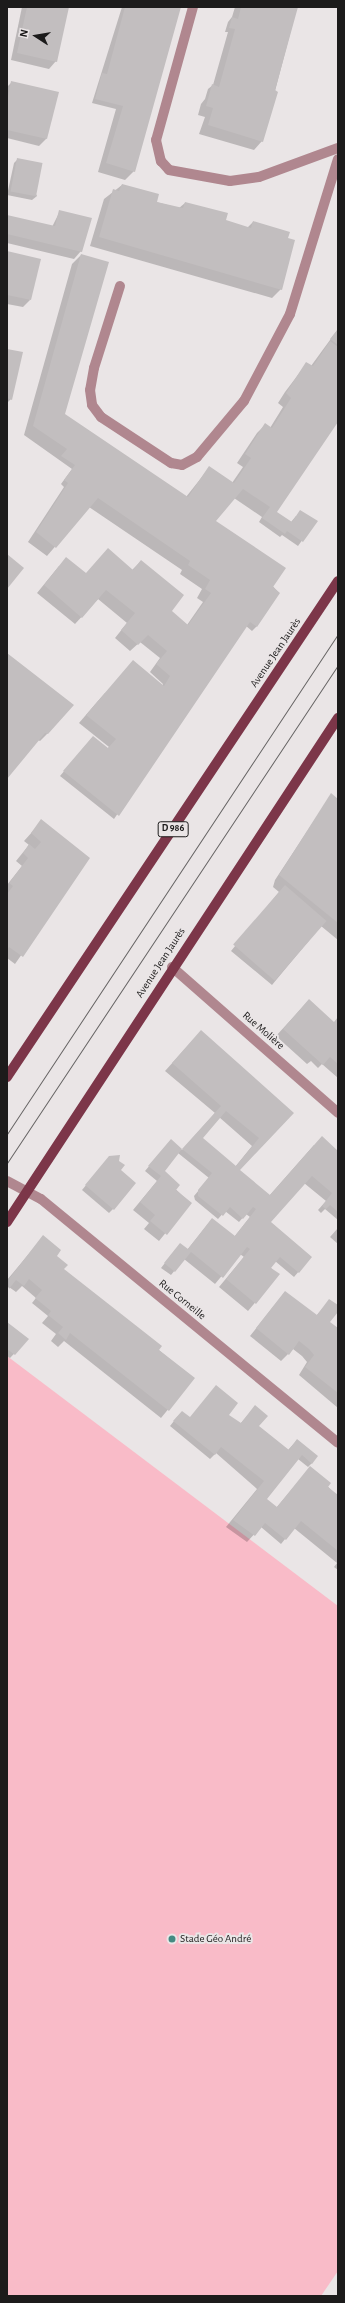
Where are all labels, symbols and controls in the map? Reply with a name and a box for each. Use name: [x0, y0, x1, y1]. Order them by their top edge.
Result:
north arrow: [16, 16, 56, 56]
text: N: [18, 29, 30, 38]
street label: Avenue Jean Jaurès: [248, 616, 304, 690]
road number: D 986: [157, 821, 189, 837]
street label: Avenue Jean Jaurès: [133, 925, 189, 1001]
street label: Rue Molière: [239, 1009, 287, 1053]
street label: Rue Corneille: [156, 1277, 208, 1323]
place label: Stade Géo André: [180, 1932, 251, 1946]
marker: Stade Géo André: [167, 1934, 177, 1944]

